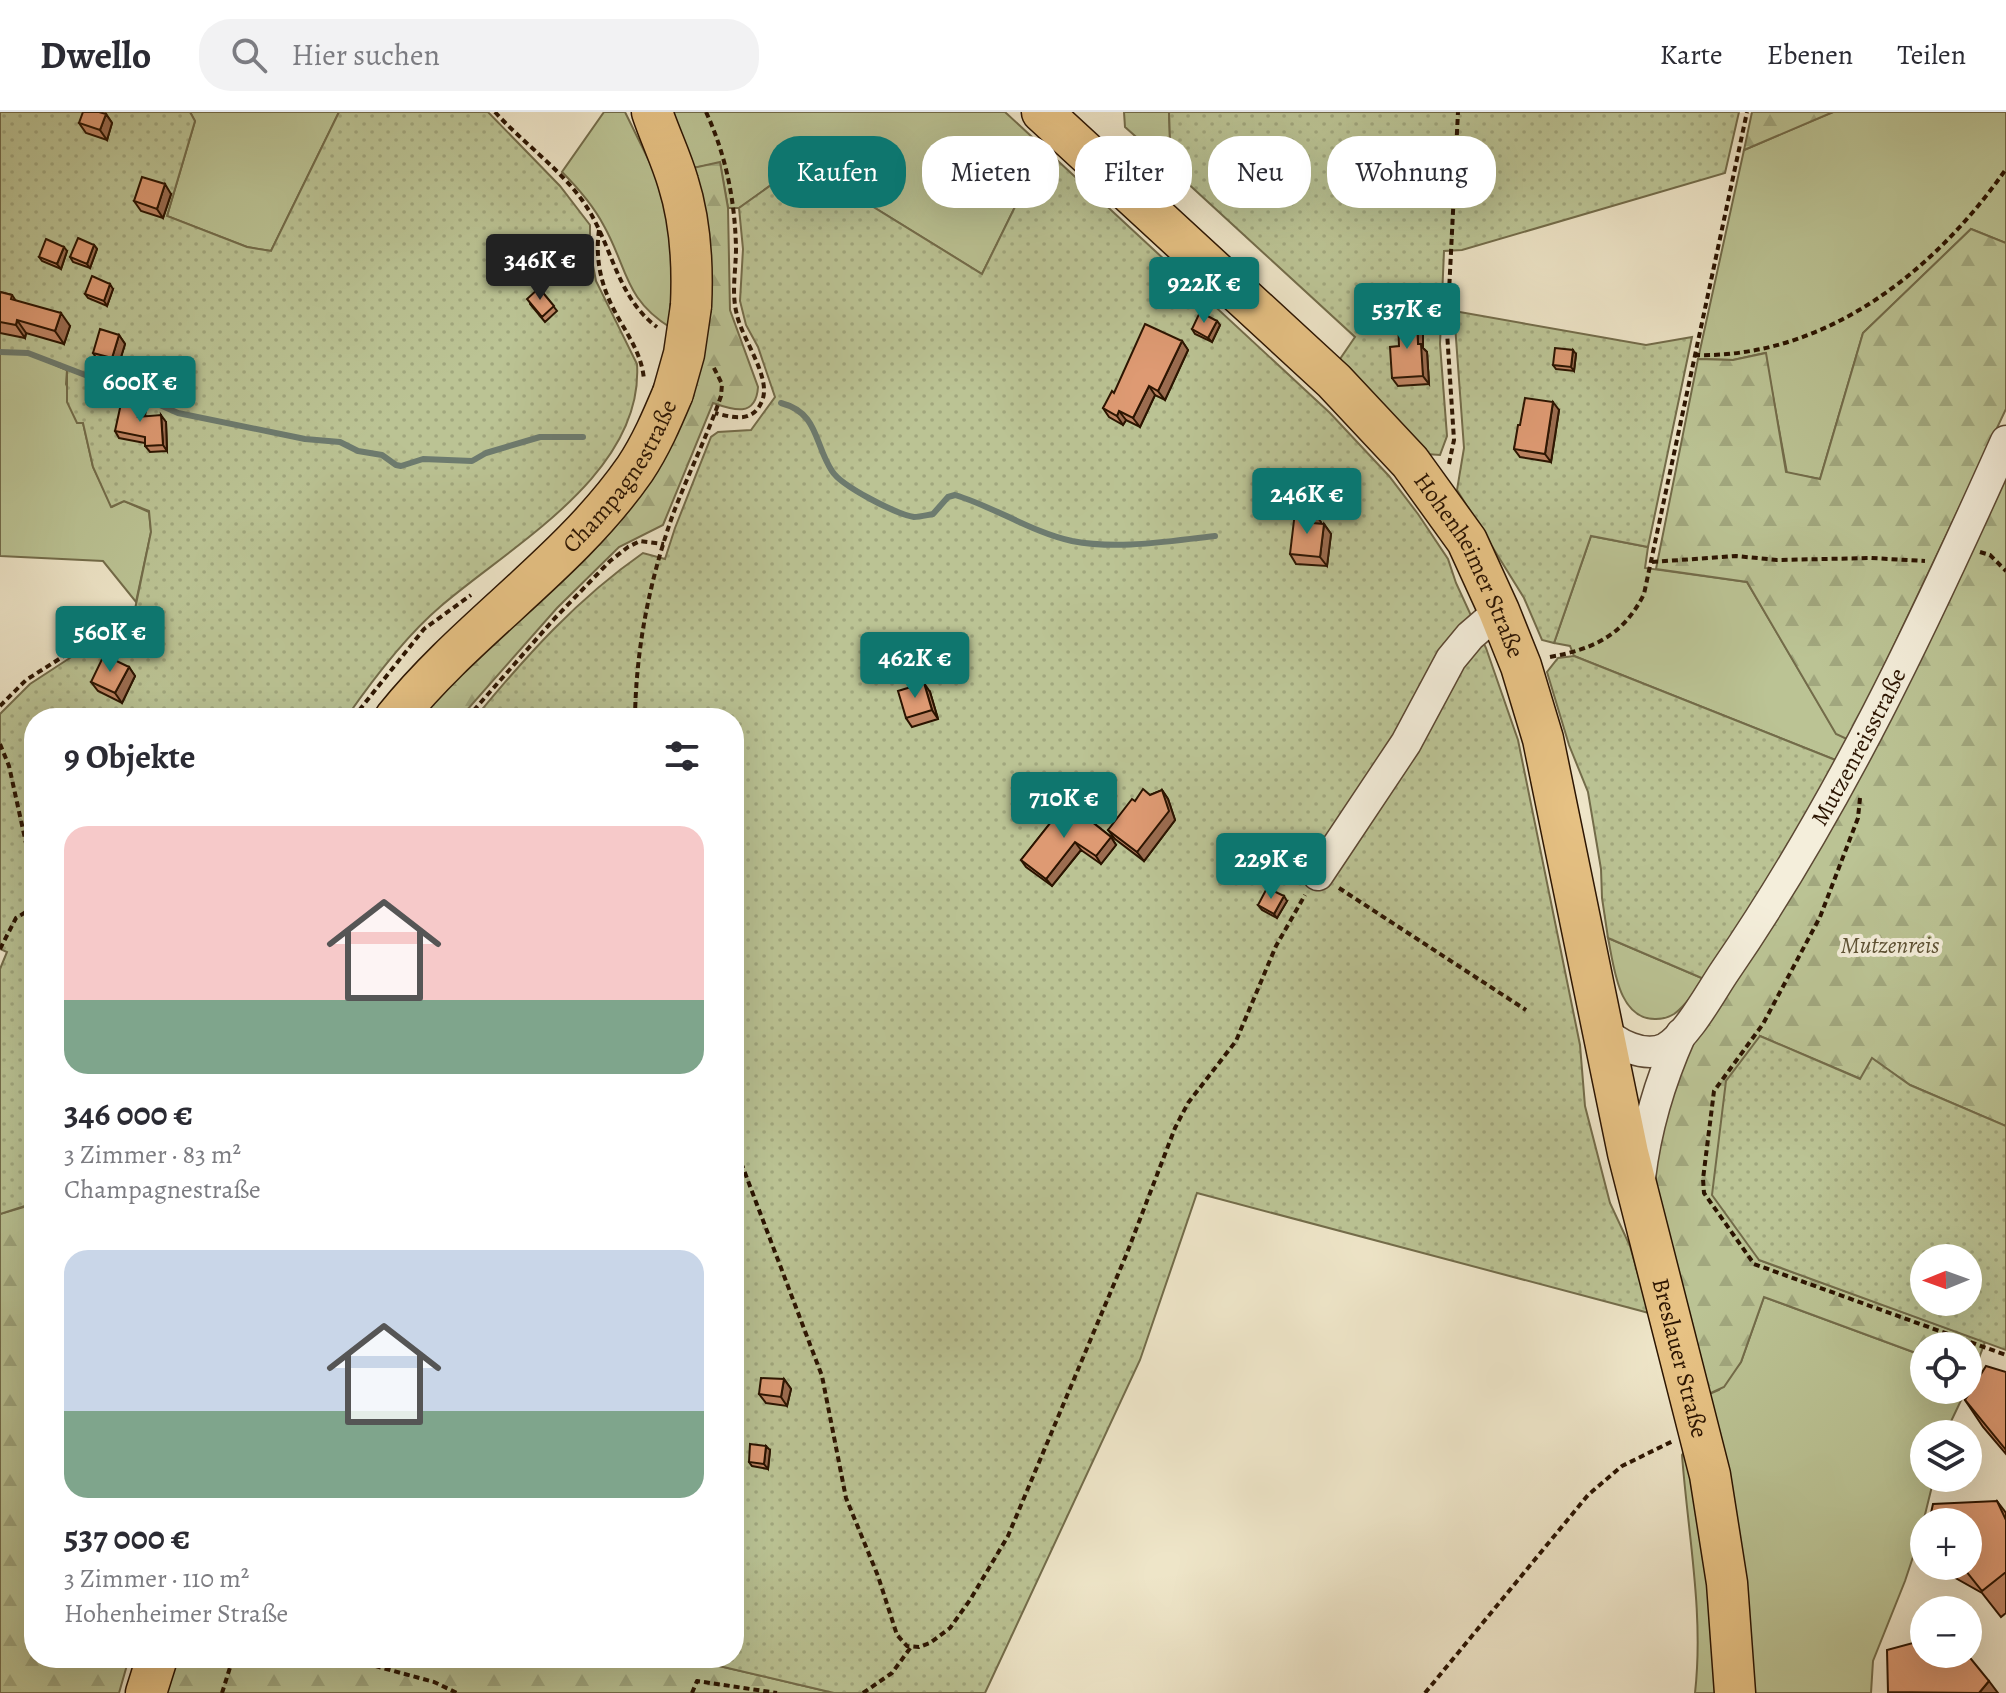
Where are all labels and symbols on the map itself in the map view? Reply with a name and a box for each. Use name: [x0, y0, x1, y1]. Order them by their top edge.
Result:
pin: 346K €: [475, 234, 605, 302]
pin: 922K €: [1139, 257, 1269, 325]
pin: 537K €: [1342, 283, 1472, 351]
pin: 600K €: [75, 356, 205, 424]
street label: Champagnestraße: [555, 395, 684, 560]
street label: Hohenheimer Straße: [1407, 466, 1532, 663]
pin: 246K €: [1242, 468, 1372, 536]
pin: 560K €: [45, 606, 175, 674]
pin: 462K €: [850, 632, 980, 700]
street label: Mutzenreisstraße: [1803, 662, 1914, 831]
pin: 710K €: [999, 772, 1129, 840]
pin: 229K €: [1206, 833, 1336, 901]
park label: Mutzenreis: [1841, 929, 1939, 961]
north arrow: [1910, 1244, 1982, 1316]
street label: Breslauer Straße: [1644, 1274, 1716, 1441]

